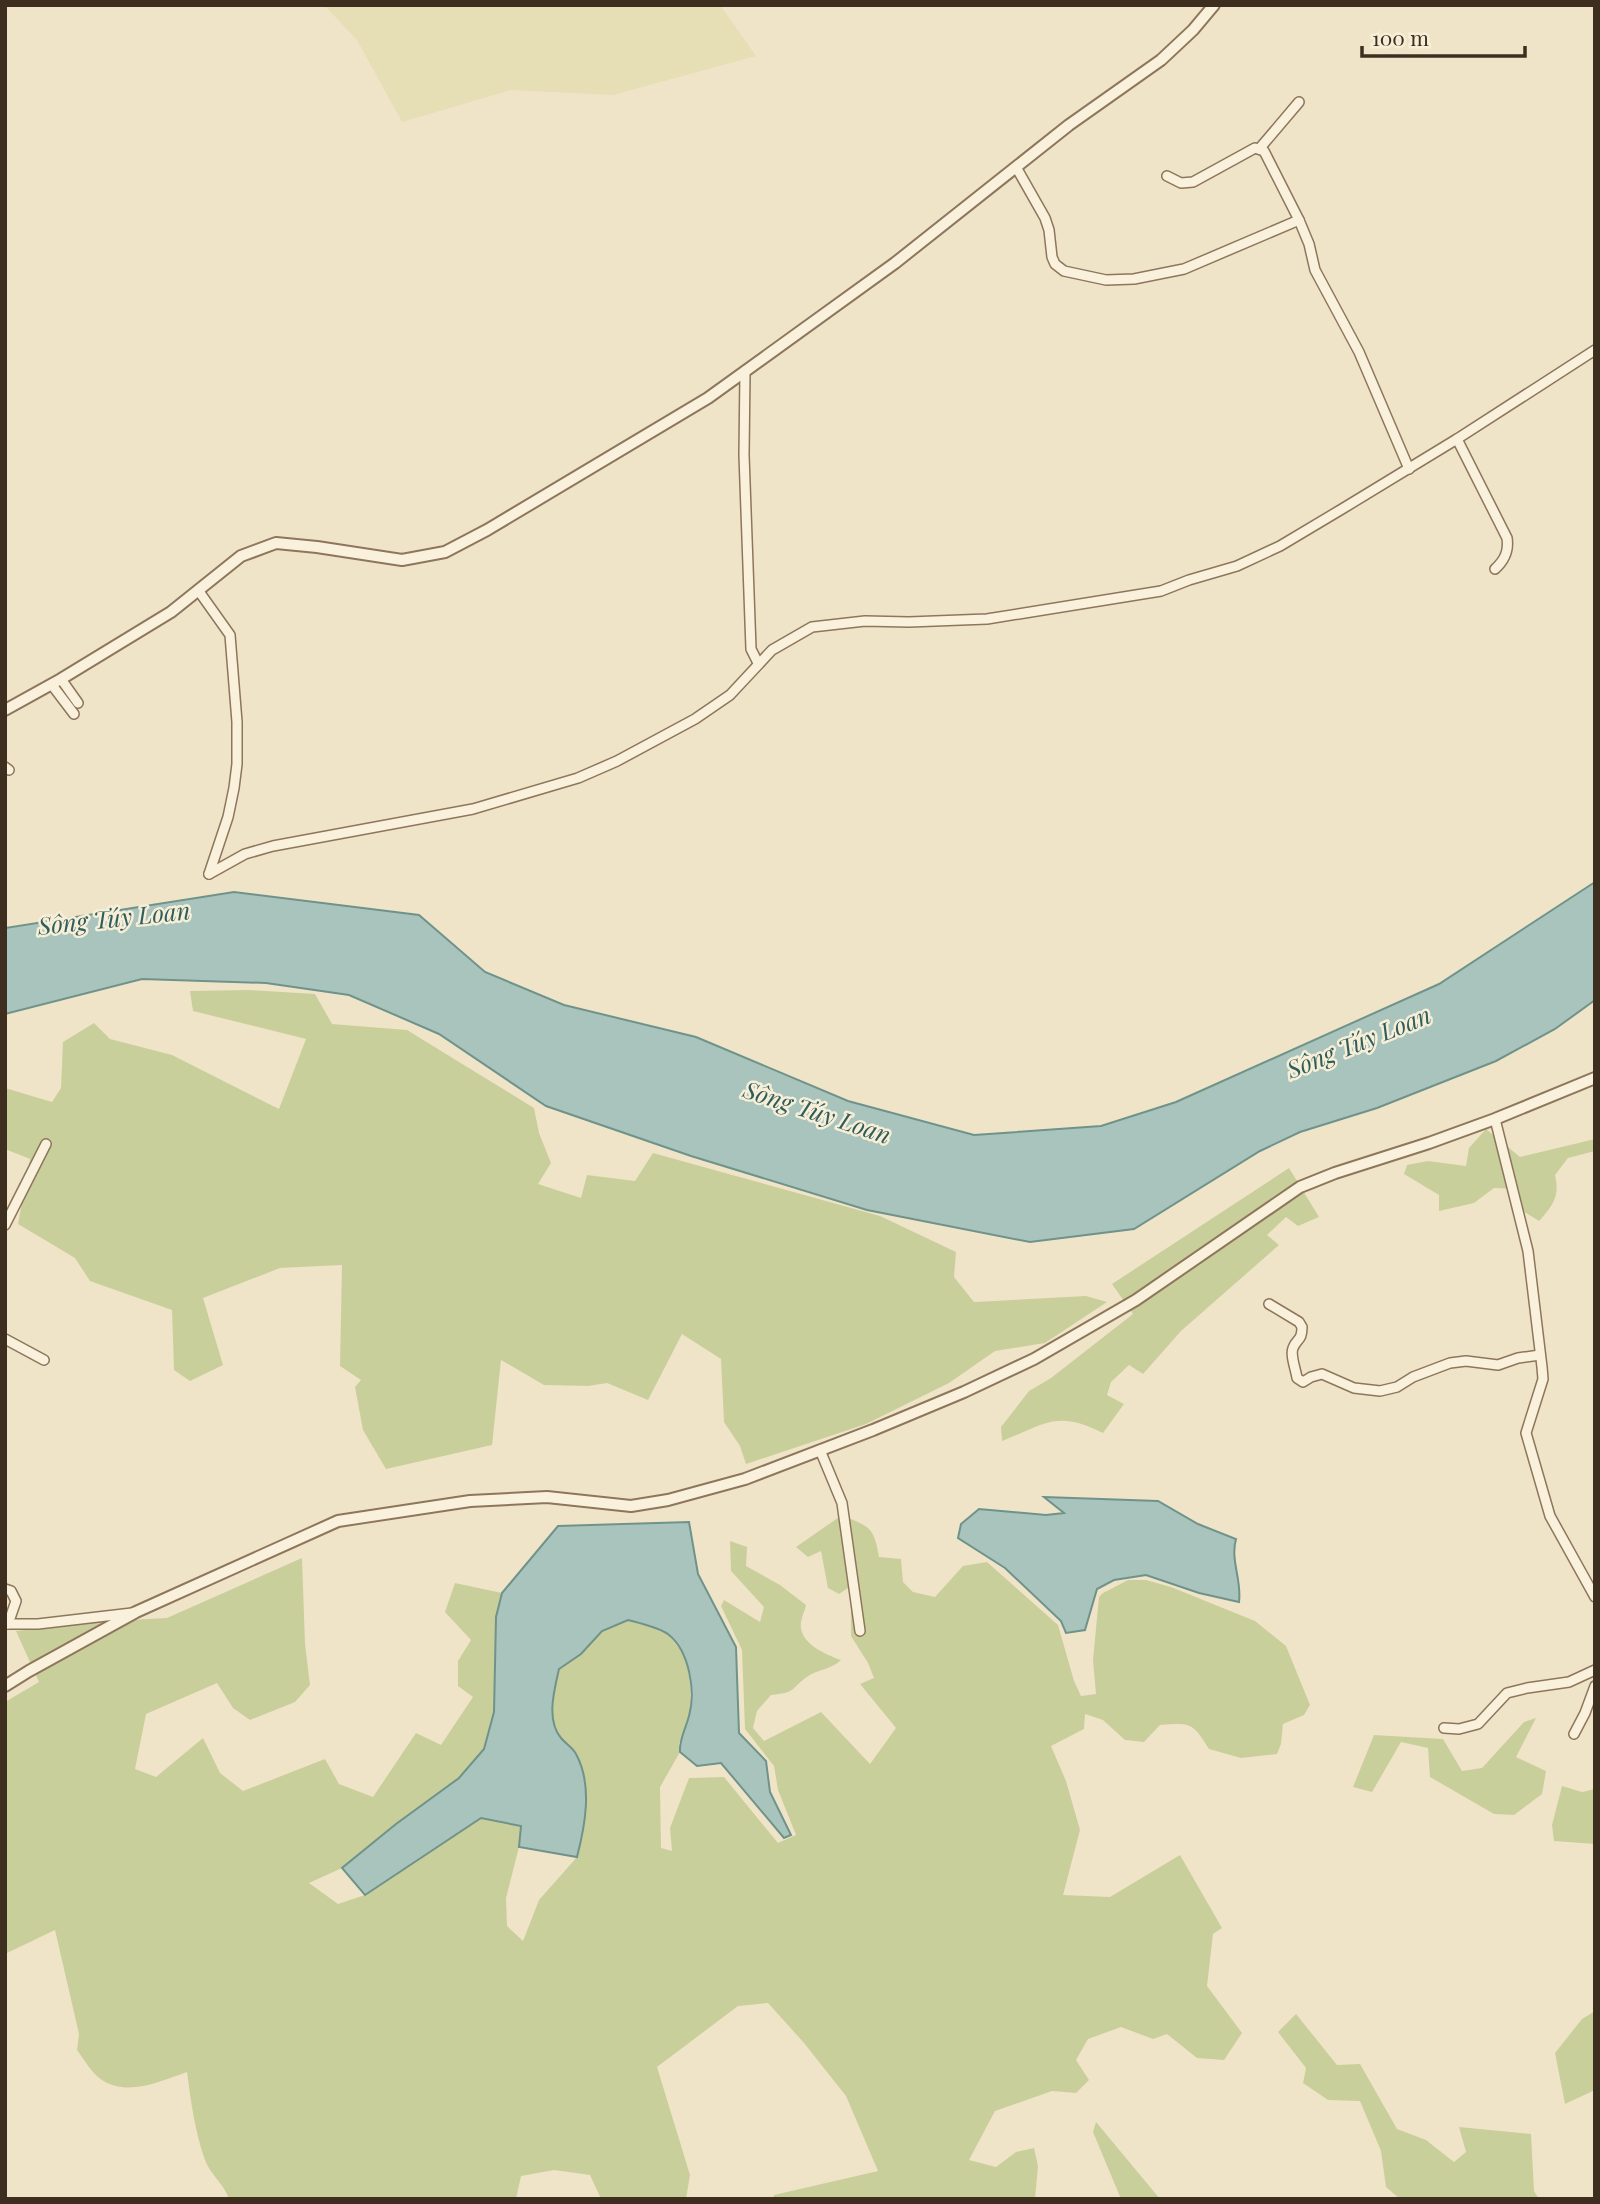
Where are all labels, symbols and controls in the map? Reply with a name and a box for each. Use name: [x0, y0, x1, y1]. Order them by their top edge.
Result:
scale bar: [1362, 14, 1525, 58]
text: 100 m: [1372, 23, 1429, 51]
water label: Sông Túy Loan: [35, 893, 192, 941]
water label: Sông Túy Loan: [1280, 998, 1435, 1085]
water label: Sông Túy Loan: [739, 1072, 895, 1150]

